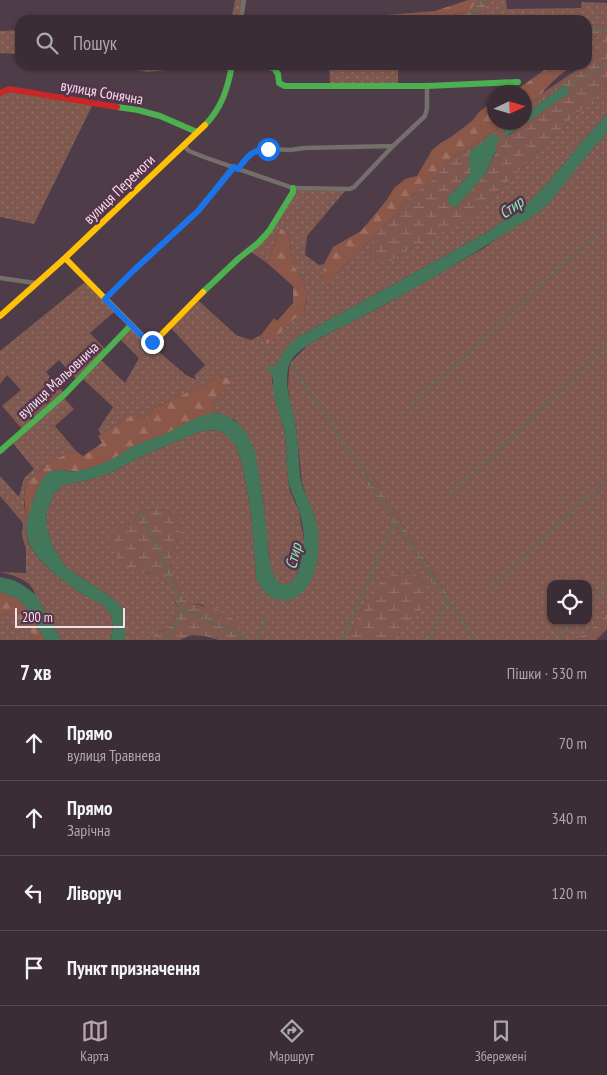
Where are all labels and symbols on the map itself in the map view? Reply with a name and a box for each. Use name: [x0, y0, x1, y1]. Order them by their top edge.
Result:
street label: вулиця Сонячна: [59, 75, 145, 109]
north arrow: [487, 85, 532, 130]
route start: [257, 138, 280, 161]
street label: вулиця Перемоги: [79, 150, 159, 228]
water label: Стир: [495, 191, 528, 223]
route end: [141, 331, 164, 354]
street label: вулиця Мальовнича: [13, 337, 103, 423]
water label: Стир: [280, 540, 306, 571]
scale bar: [15, 605, 125, 628]

